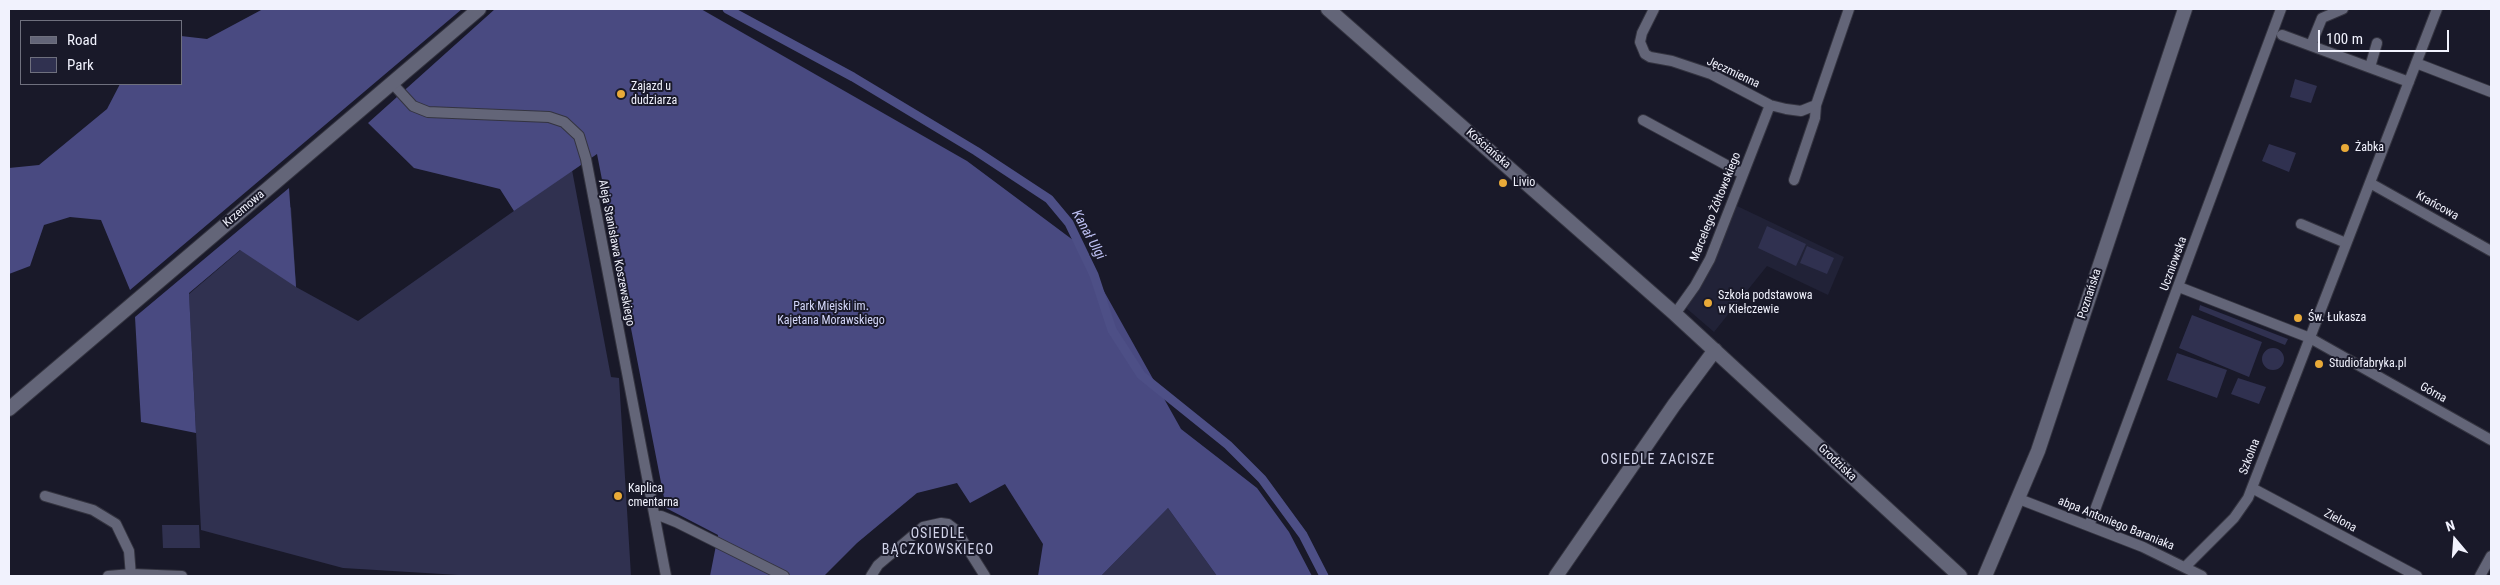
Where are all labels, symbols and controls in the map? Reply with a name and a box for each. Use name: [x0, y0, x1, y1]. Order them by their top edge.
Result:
legend: [20, 20, 182, 85]
scale bar: [2320, 20, 2451, 52]
text: 100 m: [2326, 30, 2363, 48]
text: Road: [67, 31, 97, 49]
street label: Jęczmienna: [1704, 54, 1762, 92]
text: Park: [67, 56, 94, 74]
place label: Zajazd u dudziarza: [631, 80, 677, 108]
marker: Zajazd u dudziarza: [615, 88, 627, 100]
street label: Kościańska: [1463, 126, 1513, 172]
place label: Żabka: [2355, 141, 2384, 155]
marker: Żabka: [2339, 142, 2351, 154]
street label: Marcelego Żółtowskiego: [1688, 150, 1744, 264]
place label: Livio: [1513, 176, 1535, 190]
marker: Livio: [1497, 177, 1509, 189]
street label: Aleja Stanisława Koszewskiego: [595, 179, 637, 327]
street label: Krzemowa: [220, 188, 268, 230]
street label: Krańcowa: [2413, 188, 2461, 224]
water label: Kanał Ulgi: [1068, 207, 1108, 263]
street label: Uczniowska: [2158, 235, 2190, 293]
street label: Poznańska: [2075, 267, 2105, 321]
place label: Szkoła podstawowa w Kiełczewie: [1718, 289, 1812, 317]
marker: Szkoła podstawowa w Kiełczewie: [1702, 297, 1714, 309]
park label: Park Miejski im. Kajetana Morawskiego: [777, 300, 885, 328]
place label: Św. Łukasza: [2308, 311, 2366, 325]
marker: Św. Łukasza: [2292, 312, 2304, 324]
place label: Studiofabryka.pl: [2329, 357, 2407, 371]
marker: Studiofabryka.pl: [2313, 358, 2325, 370]
street label: Górna: [2417, 380, 2449, 406]
street label: Szkolna: [2237, 437, 2263, 477]
street label: Grodziska: [1815, 442, 1859, 484]
district label: OSIEDLE ZACISZE: [1599, 452, 1717, 468]
place label: Kaplica cmentarna: [628, 482, 679, 510]
marker: Kaplica cmentarna: [612, 490, 624, 502]
street label: abpa Antoniego Baraniaka: [2056, 494, 2176, 554]
street label: Zielona: [2321, 506, 2359, 536]
north arrow: [2430, 515, 2480, 565]
text: N: [2444, 517, 2457, 535]
district label: OSIEDLE BĄCZKOWSKIEGO: [880, 526, 996, 558]

